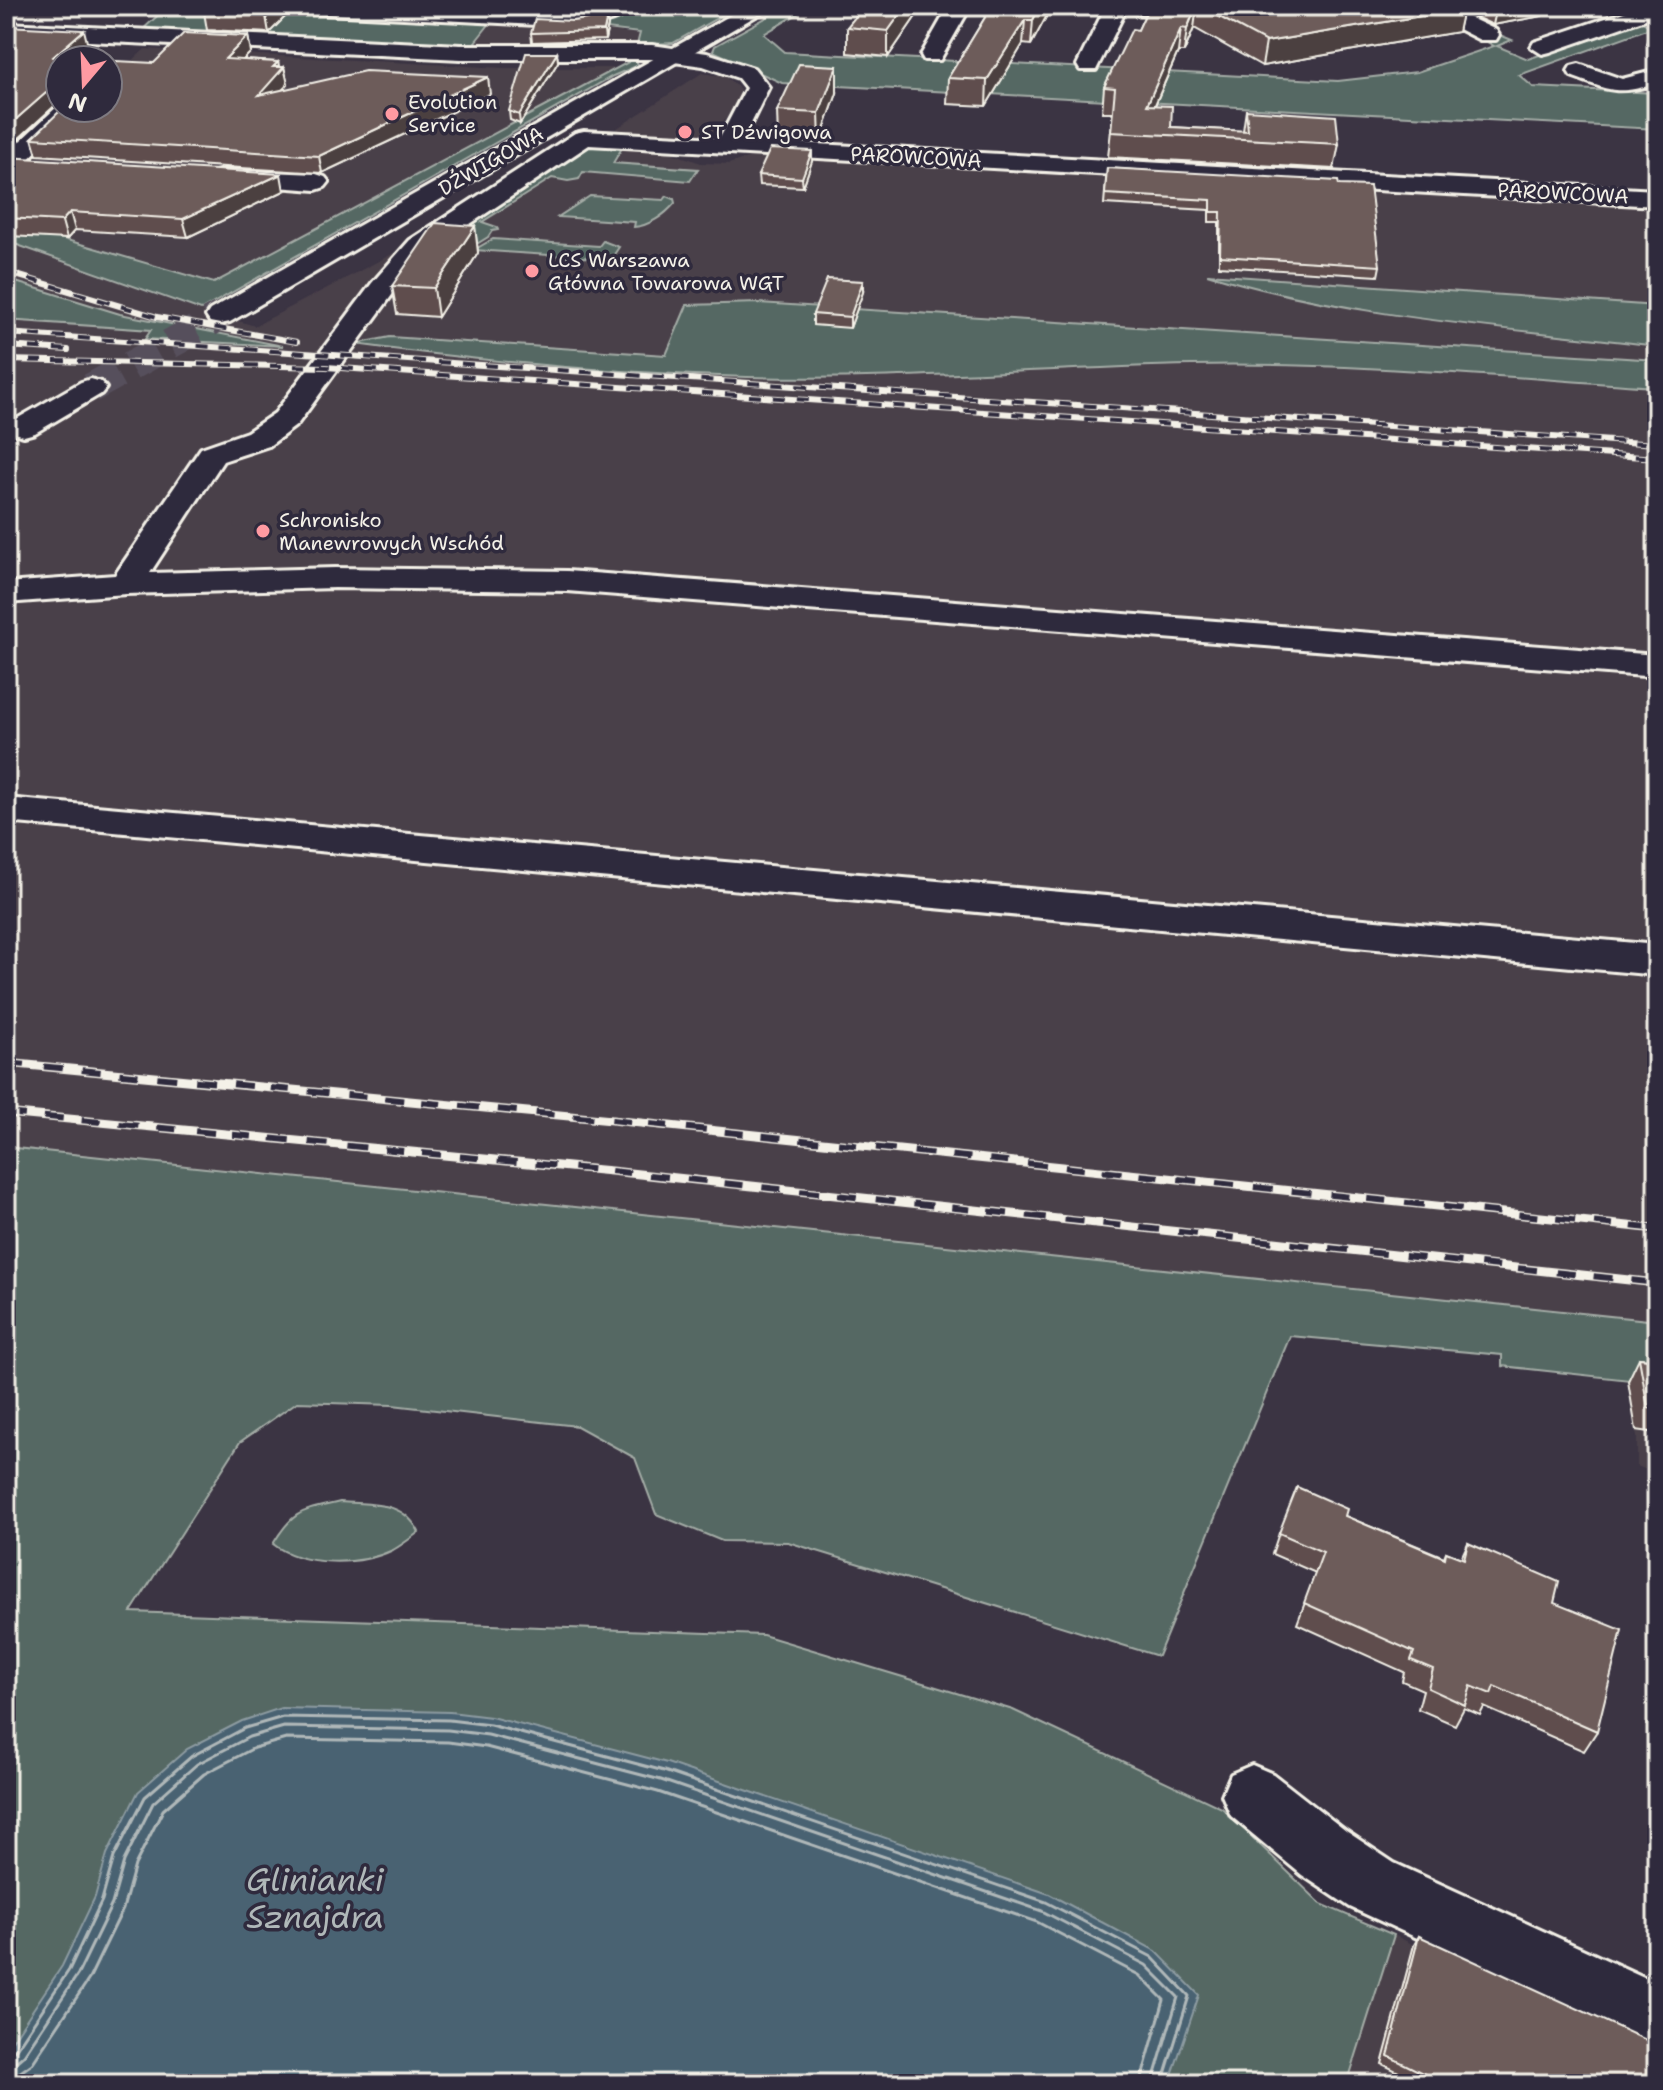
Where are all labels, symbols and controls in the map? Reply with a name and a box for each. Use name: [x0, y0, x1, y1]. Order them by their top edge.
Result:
north arrow: [44, 44, 124, 124]
text: N: [65, 86, 91, 119]
place label: Evolution Service: [408, 89, 497, 138]
marker: Evolution Service: [383, 105, 401, 123]
place label: ST Dźwigowa: [701, 119, 832, 145]
street label: DŹWIGOWA: [434, 120, 548, 202]
marker: ST Dźwigowa: [676, 123, 694, 141]
street label: PAROWCOWA: [850, 141, 982, 173]
street label: PAROWCOWA: [1497, 177, 1629, 209]
place label: LCS Warszawa Główna Towarowa WGT: [548, 247, 784, 296]
marker: LCS Warszawa Główna Towarowa WGT: [523, 262, 541, 280]
place label: Schronisko Manewrowych Wschód: [279, 507, 504, 556]
marker: Schronisko Manewrowych Wschód: [254, 522, 272, 540]
water label: Glinianki Sznajdra: [246, 1858, 385, 1938]

